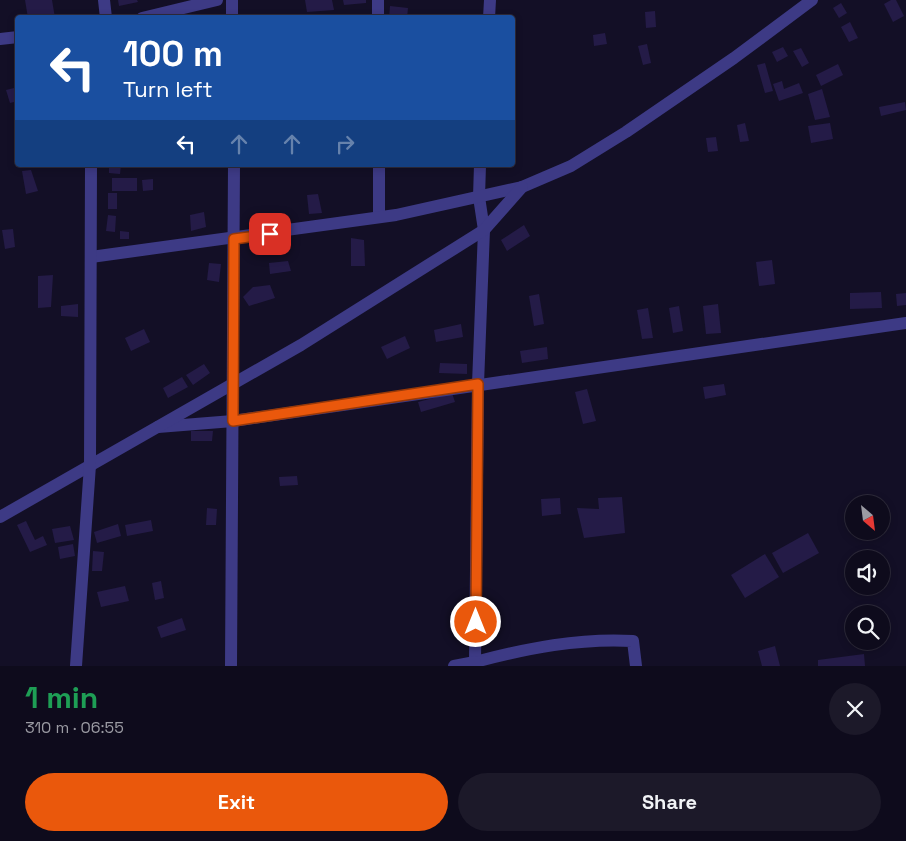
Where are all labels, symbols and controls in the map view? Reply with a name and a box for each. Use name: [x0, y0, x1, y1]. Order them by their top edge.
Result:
text: 100 m: [123, 32, 223, 76]
icon: left: [40, 35, 105, 100]
text: Turn left: [123, 75, 213, 103]
icon: left: [172, 130, 200, 158]
icon: ahead: [225, 130, 253, 158]
icon: ahead: [278, 130, 306, 158]
icon: right: [331, 130, 359, 158]
pin: [249, 213, 291, 255]
icon: arrive: [256, 220, 284, 248]
north arrow: [845, 495, 890, 540]
map controls: [845, 495, 890, 650]
button: sound: [845, 550, 890, 595]
position arrow: [449, 595, 501, 647]
button: search: [845, 605, 890, 650]
text: 1 min: [25, 678, 98, 717]
button: close: [829, 683, 881, 735]
text: 310 m · 06:55: [25, 717, 124, 738]
button: Exit: [25, 773, 448, 831]
button: Share: [458, 773, 881, 831]

